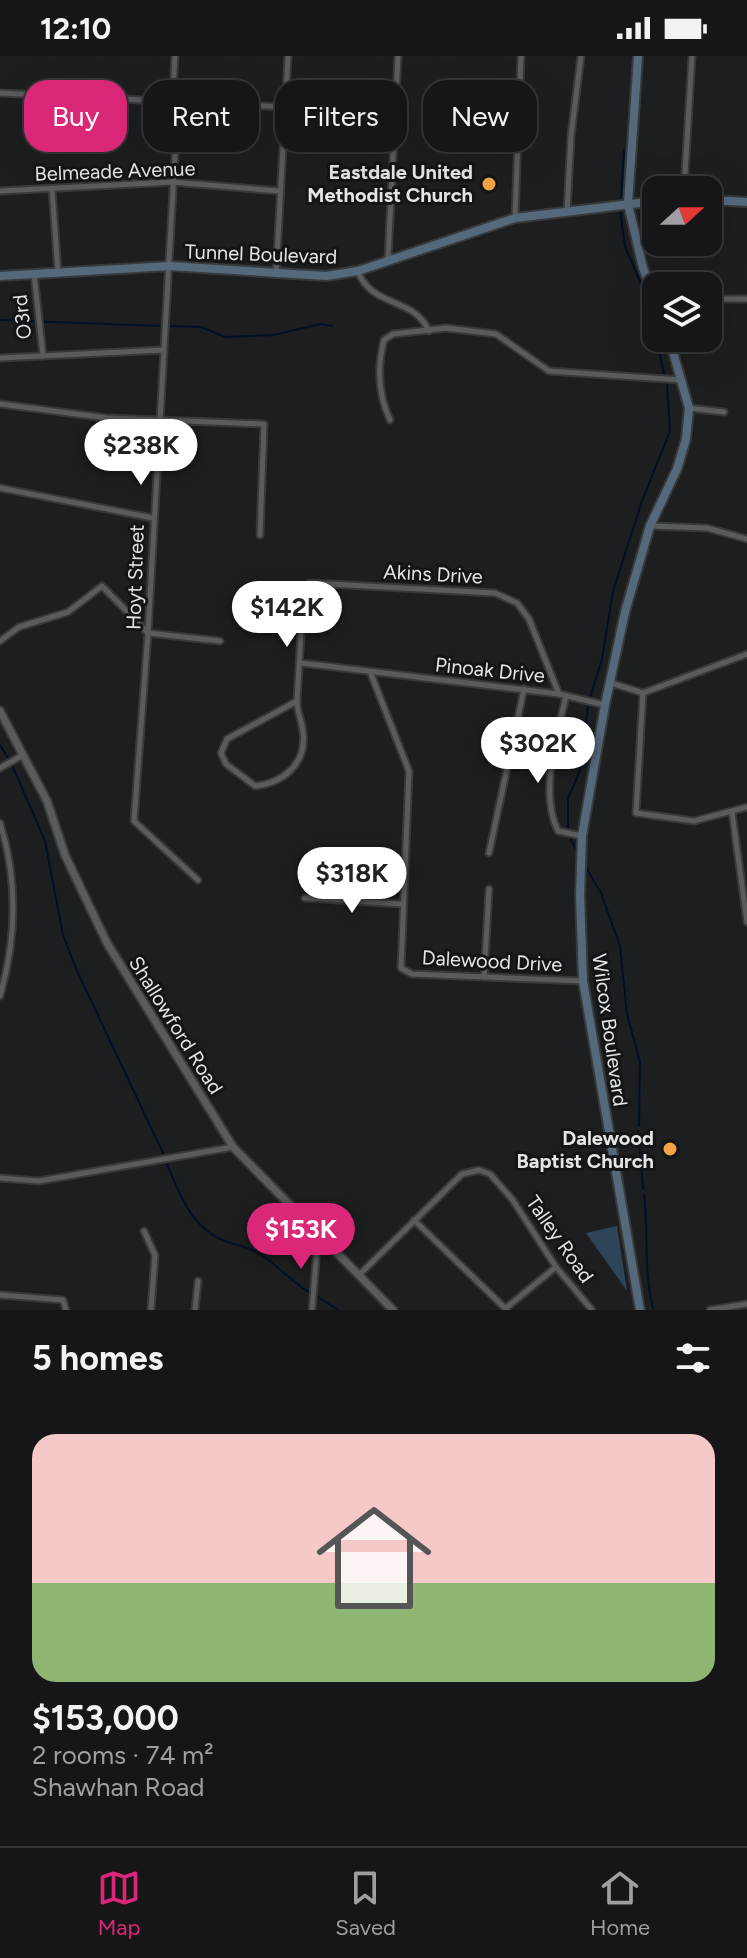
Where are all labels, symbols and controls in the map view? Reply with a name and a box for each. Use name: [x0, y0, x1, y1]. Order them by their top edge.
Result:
text: 12:10: [40, 10, 111, 47]
chip: Buy: [24, 80, 127, 152]
chip: Rent: [143, 80, 259, 152]
chip: Filters: [275, 80, 407, 152]
chip: New: [423, 80, 537, 152]
street label: Belmeade Avenue: [34, 156, 196, 186]
place label: Eastdale United Methodist Church: [307, 160, 473, 207]
marker: Eastdale United Methodist Church: [480, 175, 498, 193]
north arrow: [642, 176, 722, 256]
map controls: [642, 176, 722, 352]
street label: Tunnel Boulevard: [184, 239, 338, 269]
button: layers: [642, 272, 722, 352]
street label: O3rd: [8, 293, 36, 341]
pin: $238K: [85, 419, 197, 487]
text: $238K: [102, 429, 180, 461]
street label: Hoyt Street: [121, 524, 149, 630]
street label: Akins Drive: [383, 559, 483, 589]
pin: $142K: [231, 581, 343, 649]
text: $142K: [250, 591, 324, 623]
street label: Pinoak Drive: [434, 652, 546, 688]
pin: $302K: [482, 717, 594, 785]
text: $302K: [499, 727, 577, 759]
pin: $318K: [296, 847, 408, 915]
text: $318K: [315, 857, 389, 889]
street label: Dalewood Drive: [421, 945, 563, 977]
street label: Shallowford Road: [124, 952, 228, 1098]
street label: Wilcox Boulevard: [587, 952, 633, 1108]
place label: Dalewood Baptist Church: [517, 1126, 654, 1173]
marker: Dalewood Baptist Church: [661, 1140, 679, 1158]
street label: Talley Road: [521, 1191, 599, 1287]
pin: $153K: [245, 1203, 357, 1271]
text: $153K: [265, 1213, 337, 1245]
icon: filters: [671, 1336, 715, 1380]
text: 5 homes: [32, 1338, 163, 1379]
icon: home: [302, 1486, 446, 1630]
text: $153,000: [32, 1698, 179, 1739]
text: 2 rooms · 74 m²: [32, 1739, 214, 1771]
text: Shawhan Road: [32, 1771, 204, 1803]
tab: Map: [97, 1866, 141, 1941]
tab: Saved: [335, 1866, 396, 1941]
tab: Home: [590, 1866, 650, 1941]

